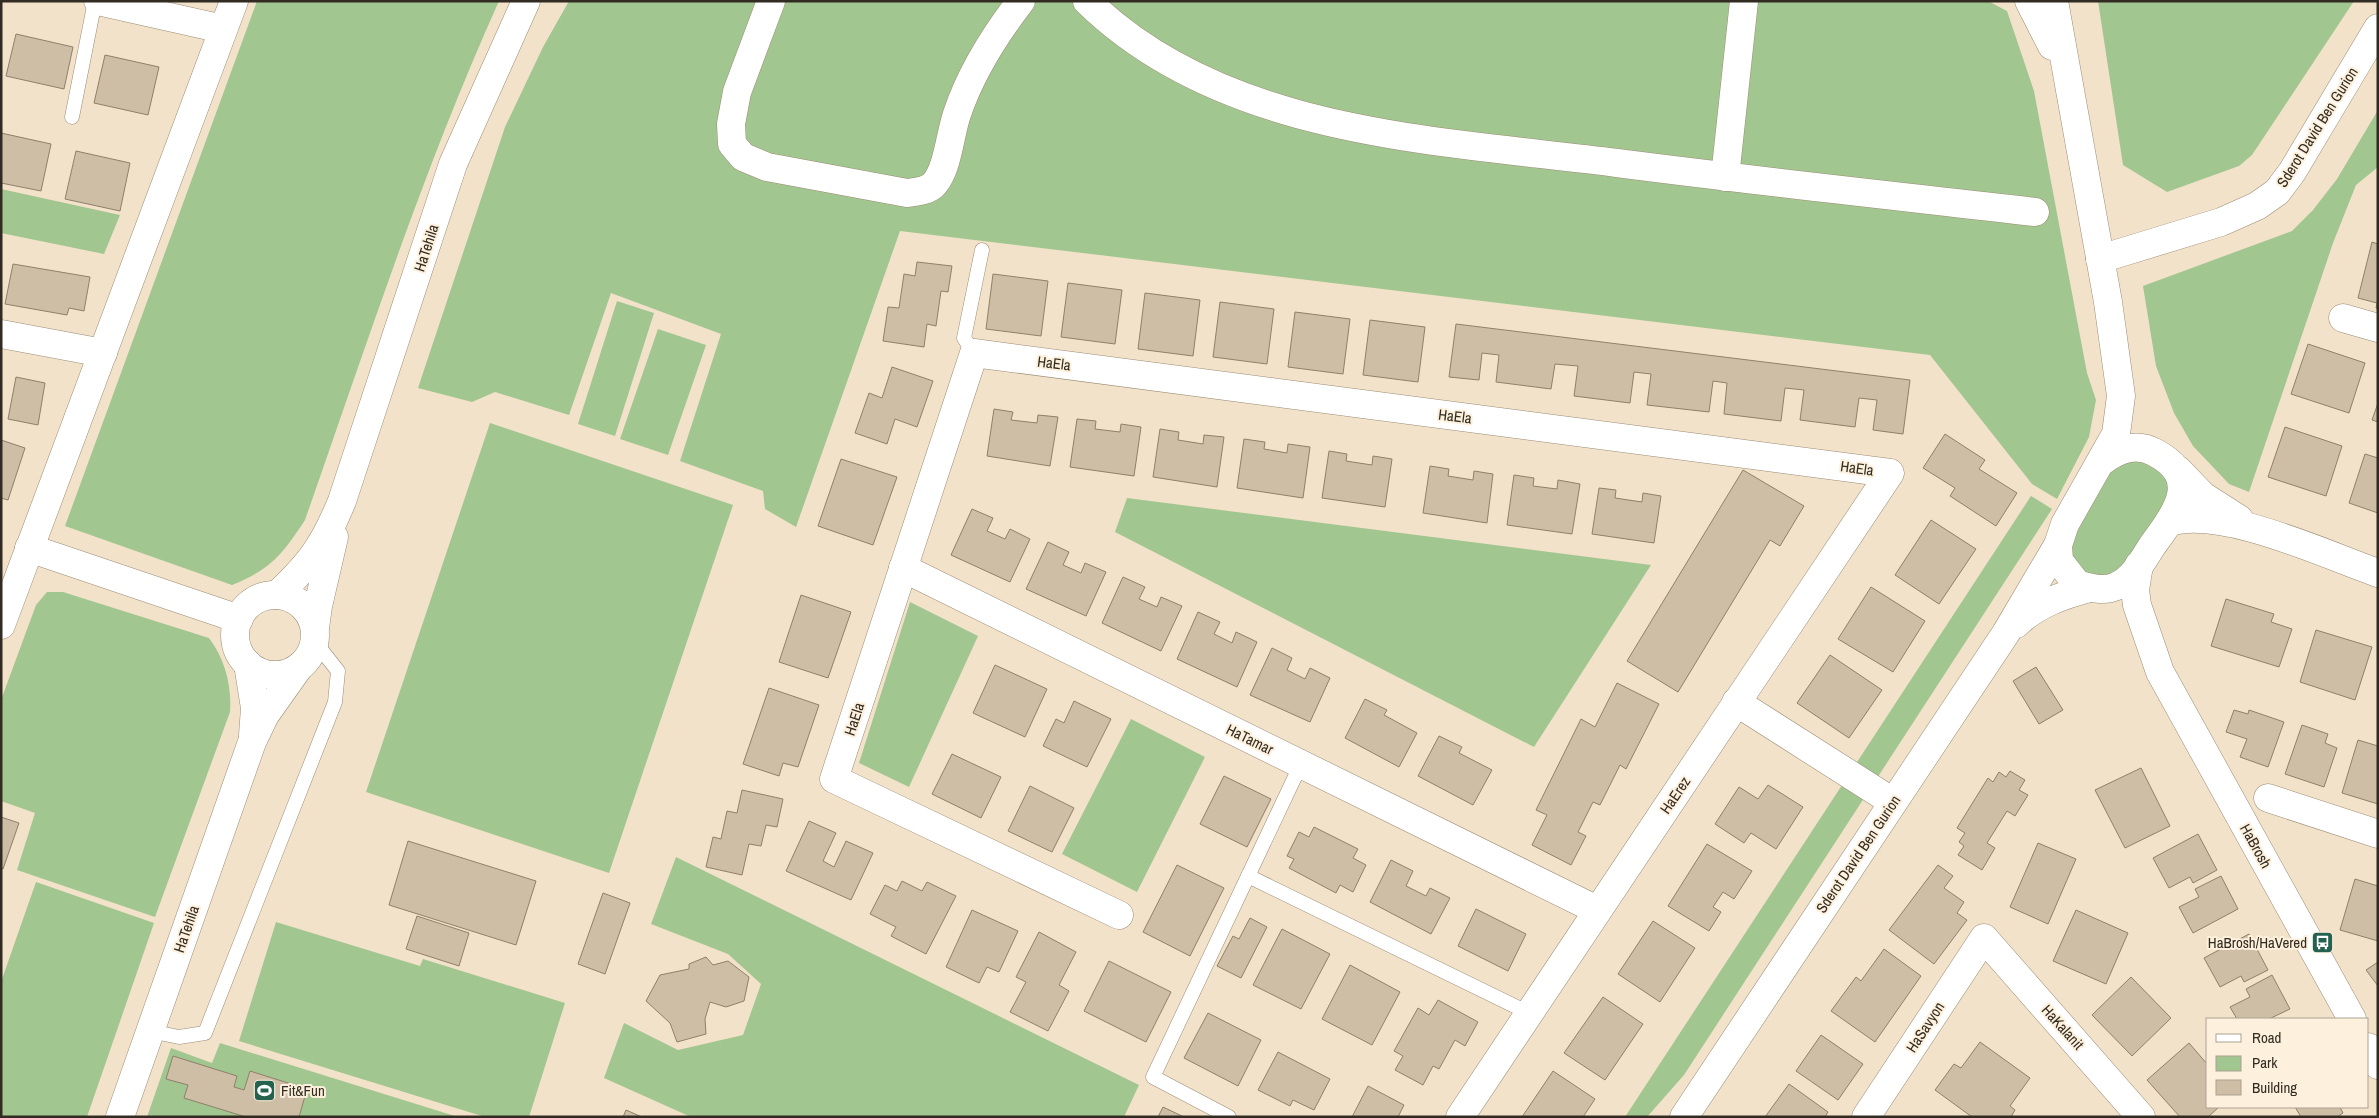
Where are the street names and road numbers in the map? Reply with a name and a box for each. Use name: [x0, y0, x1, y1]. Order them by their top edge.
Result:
street label: Sderot David Ben Gurion: [2271, 63, 2363, 191]
street label: HaTehila: [409, 222, 444, 274]
street label: HaEla: [1036, 351, 1072, 375]
street label: HaEla: [1437, 404, 1473, 428]
street label: HaEla: [1839, 455, 1875, 481]
street label: HaEla: [839, 700, 869, 738]
street label: HaTamar: [1223, 719, 1277, 759]
street label: HaErez: [1655, 772, 1695, 818]
street label: Sderot David Ben Gurion: [1811, 791, 1905, 917]
street label: HaBrosh: [2235, 820, 2277, 872]
street label: HaTehila: [168, 902, 204, 955]
street label: HaSavyon: [1901, 997, 1949, 1057]
street label: HaKalanit: [2037, 1000, 2089, 1055]

